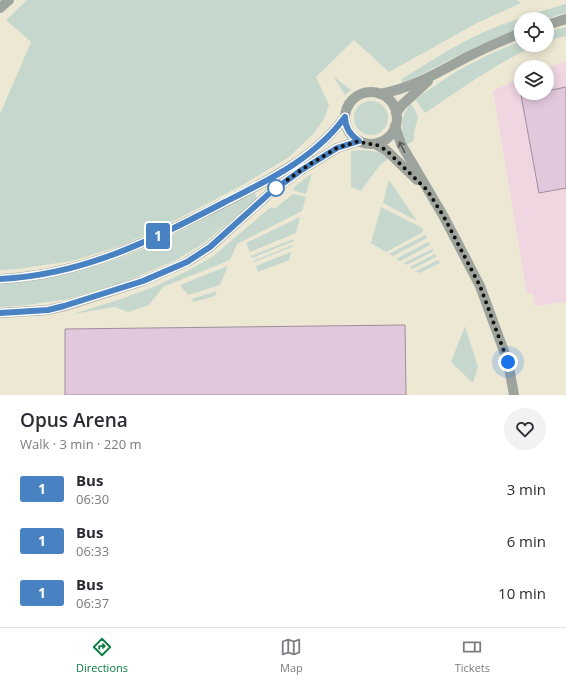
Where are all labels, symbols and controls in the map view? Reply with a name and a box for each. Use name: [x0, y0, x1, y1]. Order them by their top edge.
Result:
map controls: [514, 12, 554, 100]
button: locate: [514, 12, 554, 52]
button: layers: [514, 60, 554, 100]
one-way arrow: [398, 141, 405, 153]
unlabelled marker: [267, 179, 285, 197]
line badge: 1: [145, 223, 171, 249]
text: 1: [154, 226, 162, 245]
your location: [498, 352, 518, 372]
text: Opus Arena: [20, 407, 128, 433]
button: heart: [504, 408, 546, 450]
text: Walk · 3 min · 220 m: [20, 435, 142, 453]
text: Bus: [76, 470, 103, 490]
text: 1: [38, 479, 46, 498]
text: 3 min: [507, 479, 546, 499]
text: 06:30: [76, 490, 109, 508]
text: Bus: [76, 522, 103, 542]
text: 1: [38, 531, 46, 550]
text: 6 min: [507, 531, 546, 551]
text: 06:33: [76, 542, 109, 560]
text: Bus: [76, 574, 103, 594]
text: 1: [38, 583, 46, 602]
text: 10 min: [498, 583, 546, 603]
text: 06:37: [76, 594, 109, 612]
tab: Directions: [76, 636, 128, 675]
tab: Map: [280, 636, 303, 675]
tab: Tickets: [455, 636, 490, 675]

